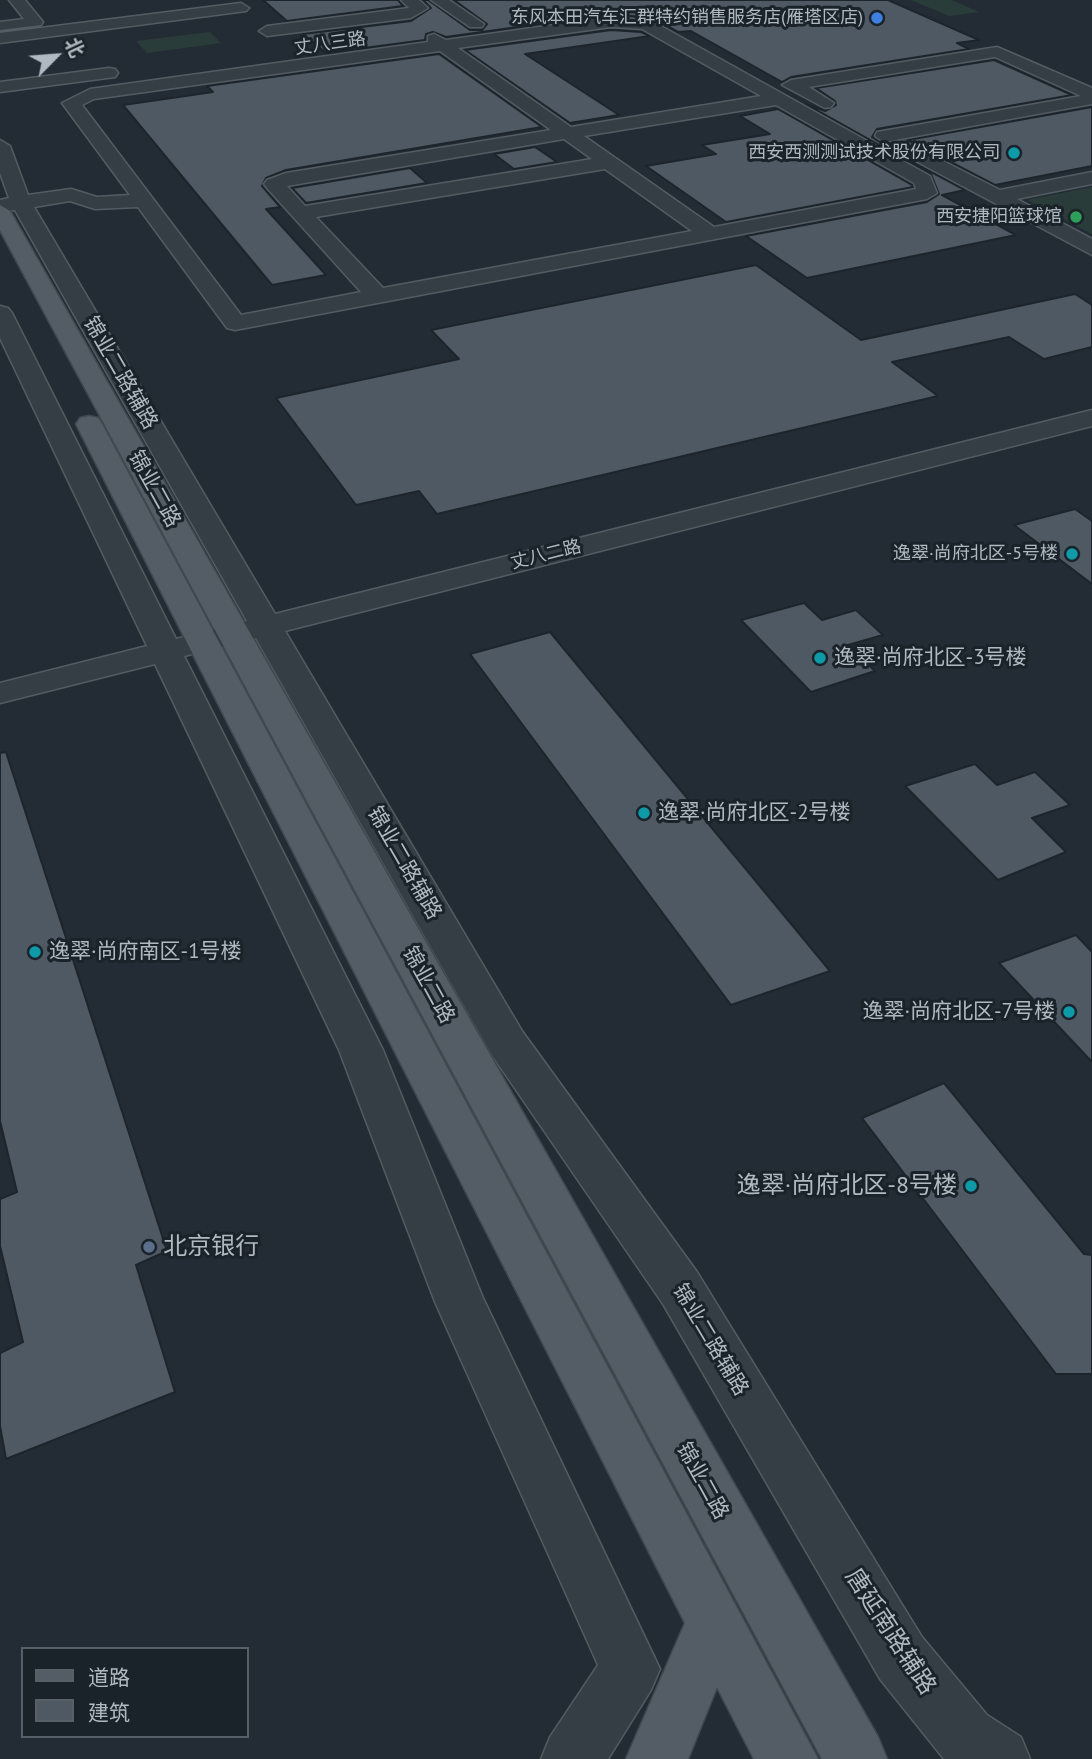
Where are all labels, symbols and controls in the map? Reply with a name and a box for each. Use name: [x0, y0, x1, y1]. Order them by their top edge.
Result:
place label: 东风本田汽车汇群特约销售服务店(雁塔区店): [511, 7, 863, 29]
marker: 东风本田汽车汇群特约销售服务店(雁塔区店): [869, 10, 885, 26]
north arrow: [21, 21, 91, 91]
street label: 丈八三路: [293, 28, 367, 60]
text: 北: [60, 33, 90, 61]
place label: 西安西测测试技术股份有限公司: [748, 142, 1000, 164]
marker: 西安西测测试技术股份有限公司: [1006, 145, 1022, 161]
place label: 西安捷阳篮球馆: [936, 206, 1062, 228]
marker: 西安捷阳篮球馆: [1068, 209, 1084, 225]
street label: 锦业二路辅路: [78, 312, 162, 434]
street label: 锦业二路: [123, 446, 185, 532]
street label: 丈八二路: [508, 536, 584, 574]
place label: 逸翠·尚府北区-5号楼: [893, 543, 1058, 565]
marker: 逸翠·尚府北区-5号楼: [1064, 546, 1080, 562]
place label: 逸翠·尚府北区-3号楼: [834, 645, 1027, 671]
marker: 逸翠·尚府北区-3号楼: [812, 650, 828, 666]
place label: 逸翠·尚府北区-2号楼: [658, 800, 851, 826]
street label: 锦业二路辅路: [362, 802, 446, 924]
marker: 逸翠·尚府北区-2号楼: [636, 805, 652, 821]
place label: 逸翠·尚府南区-1号楼: [49, 939, 242, 965]
street label: 锦业二路: [397, 942, 459, 1028]
marker: 逸翠·尚府南区-1号楼: [27, 944, 43, 960]
place label: 逸翠·尚府北区-7号楼: [862, 999, 1055, 1025]
marker: 逸翠·尚府北区-7号楼: [1061, 1004, 1077, 1020]
place label: 逸翠·尚府北区-8号楼: [737, 1172, 957, 1200]
marker: 逸翠·尚府北区-8号楼: [963, 1178, 979, 1194]
place label: 北京银行: [163, 1233, 259, 1261]
marker: 北京银行: [141, 1239, 157, 1255]
street label: 锦业二路辅路: [667, 1280, 753, 1400]
street label: 锦业二路: [671, 1438, 733, 1524]
street label: 唐延南路辅路: [839, 1564, 941, 1700]
legend: [21, 1647, 248, 1738]
text: 道路: [88, 1664, 130, 1691]
text: 建筑: [88, 1699, 130, 1726]

